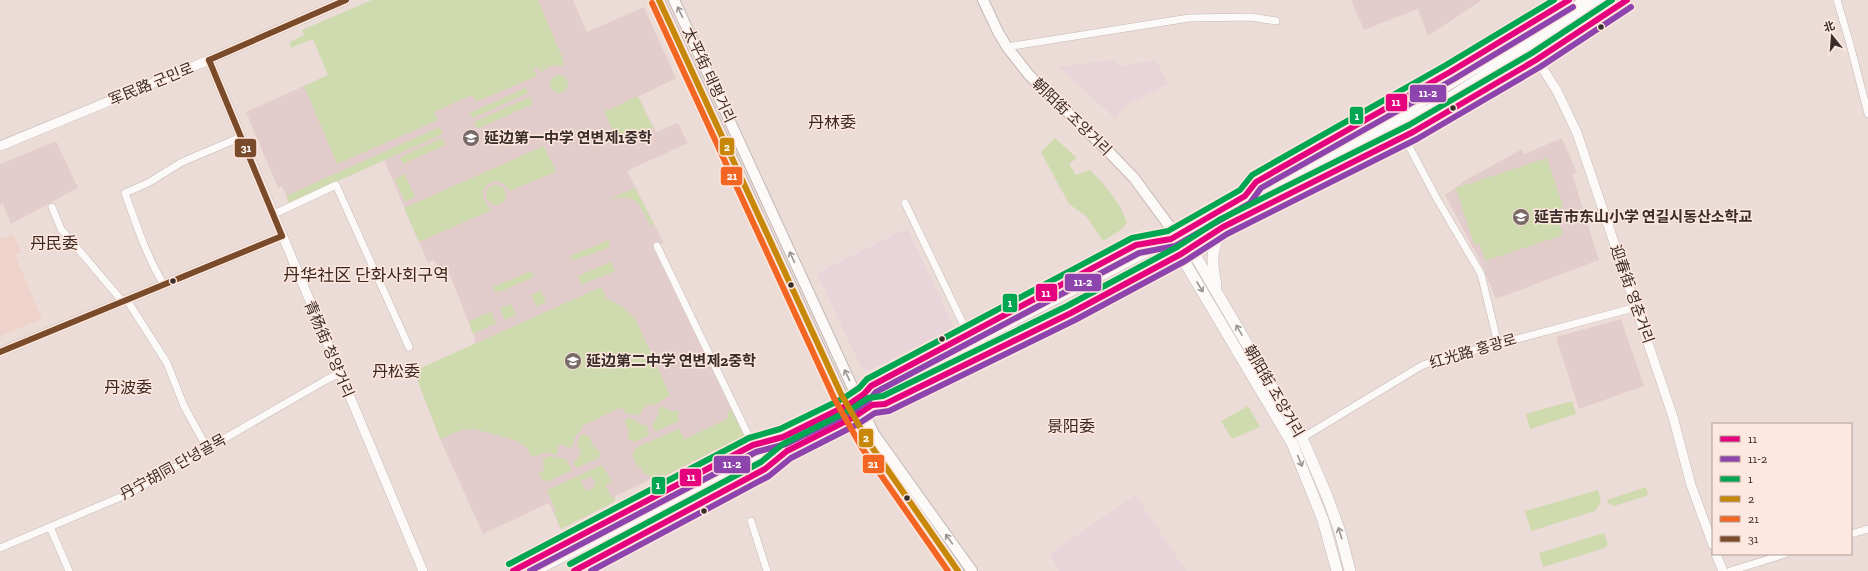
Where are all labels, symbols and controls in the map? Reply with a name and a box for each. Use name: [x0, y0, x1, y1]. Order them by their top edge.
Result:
one-way arrow: [676, 6, 683, 18]
north arrow: [1812, 16, 1852, 56]
text: 北: [1822, 19, 1836, 35]
unlabelled marker: [1596, 22, 1606, 32]
street label: 太平街 태평거리: [679, 24, 739, 126]
street label: 军民路 군민로: [106, 59, 196, 109]
street label: 朝阳街 조양거리: [1028, 75, 1116, 159]
line badge: 11-2: [1409, 84, 1447, 103]
text: 11-2: [1419, 87, 1437, 100]
line badge: 11: [1385, 93, 1408, 112]
text: 11: [1392, 96, 1401, 109]
unlabelled marker: [1448, 103, 1458, 113]
line badge: 1: [1349, 106, 1364, 125]
text: 1: [1355, 110, 1360, 123]
district label: 丹林委: [808, 113, 856, 132]
school or university icon: 延边第一中学 연변제1중학: [461, 128, 481, 148]
place label: 延边第一中学 연변제1중학: [484, 129, 652, 147]
line badge: 2: [719, 137, 735, 156]
line badge: 31: [234, 138, 257, 158]
text: 2: [724, 141, 730, 154]
text: 31: [241, 142, 252, 155]
line badge: 21: [720, 166, 743, 186]
text: 21: [727, 170, 738, 183]
school or university icon: 延吉市东山小学 연길시동산소학교: [1511, 207, 1531, 227]
place label: 延吉市东山小学 연길시동산소학교: [1534, 208, 1752, 226]
district label: 丹民委: [30, 234, 78, 253]
street label: 迎春街 영춘거리: [1607, 242, 1657, 346]
one-way arrow: [788, 252, 795, 264]
district label: 丹华社区 단화사회구역: [283, 265, 449, 285]
line badge: 11-2: [1064, 273, 1102, 292]
unlabelled marker: [168, 276, 178, 286]
text: 11-2: [1074, 276, 1092, 289]
unlabelled marker: [786, 280, 796, 290]
one-way arrow: [1197, 281, 1205, 293]
line badge: 11: [1035, 283, 1058, 302]
text: 11: [1042, 287, 1051, 300]
line badge: 1: [1002, 293, 1018, 313]
text: 1: [1008, 297, 1013, 310]
street label: 青杨街 청양거리: [300, 298, 358, 400]
one-way arrow: [1234, 324, 1242, 336]
street label: 红光路 홍광로: [1427, 330, 1519, 372]
unlabelled marker: [937, 334, 947, 344]
street label: 朝阳街 조양거리: [1240, 342, 1308, 440]
school or university icon: 延边第二中学 연변제2중학: [563, 351, 583, 371]
place label: 延边第二中学 연변제2중학: [586, 352, 756, 370]
district label: 丹松委: [372, 362, 420, 381]
one-way arrow: [843, 370, 850, 382]
district label: 丹波委: [104, 378, 152, 397]
district label: 景阳委: [1047, 417, 1095, 436]
legend: [1712, 423, 1852, 555]
line badge: 2: [858, 428, 874, 448]
street label: 丹宁胡同 단녕골목: [117, 430, 229, 504]
text: 2: [863, 432, 869, 445]
text: 11: [1748, 432, 1758, 446]
text: 11-2: [1748, 452, 1767, 466]
line badge: 21: [862, 454, 885, 474]
line badge: 11-2: [713, 455, 751, 474]
one-way arrow: [1296, 455, 1304, 467]
text: 11-2: [723, 458, 741, 471]
text: 21: [868, 458, 879, 471]
line badge: 11: [679, 468, 702, 487]
text: 11: [687, 471, 696, 484]
text: 1: [1748, 472, 1753, 486]
line badge: 1: [651, 476, 666, 495]
text: 1: [656, 479, 661, 492]
text: 2: [1748, 492, 1754, 506]
unlabelled marker: [902, 493, 912, 503]
unlabelled marker: [699, 506, 709, 516]
text: 21: [1748, 512, 1759, 526]
one-way arrow: [1336, 527, 1343, 540]
text: 31: [1748, 532, 1759, 546]
one-way arrow: [945, 534, 953, 545]

